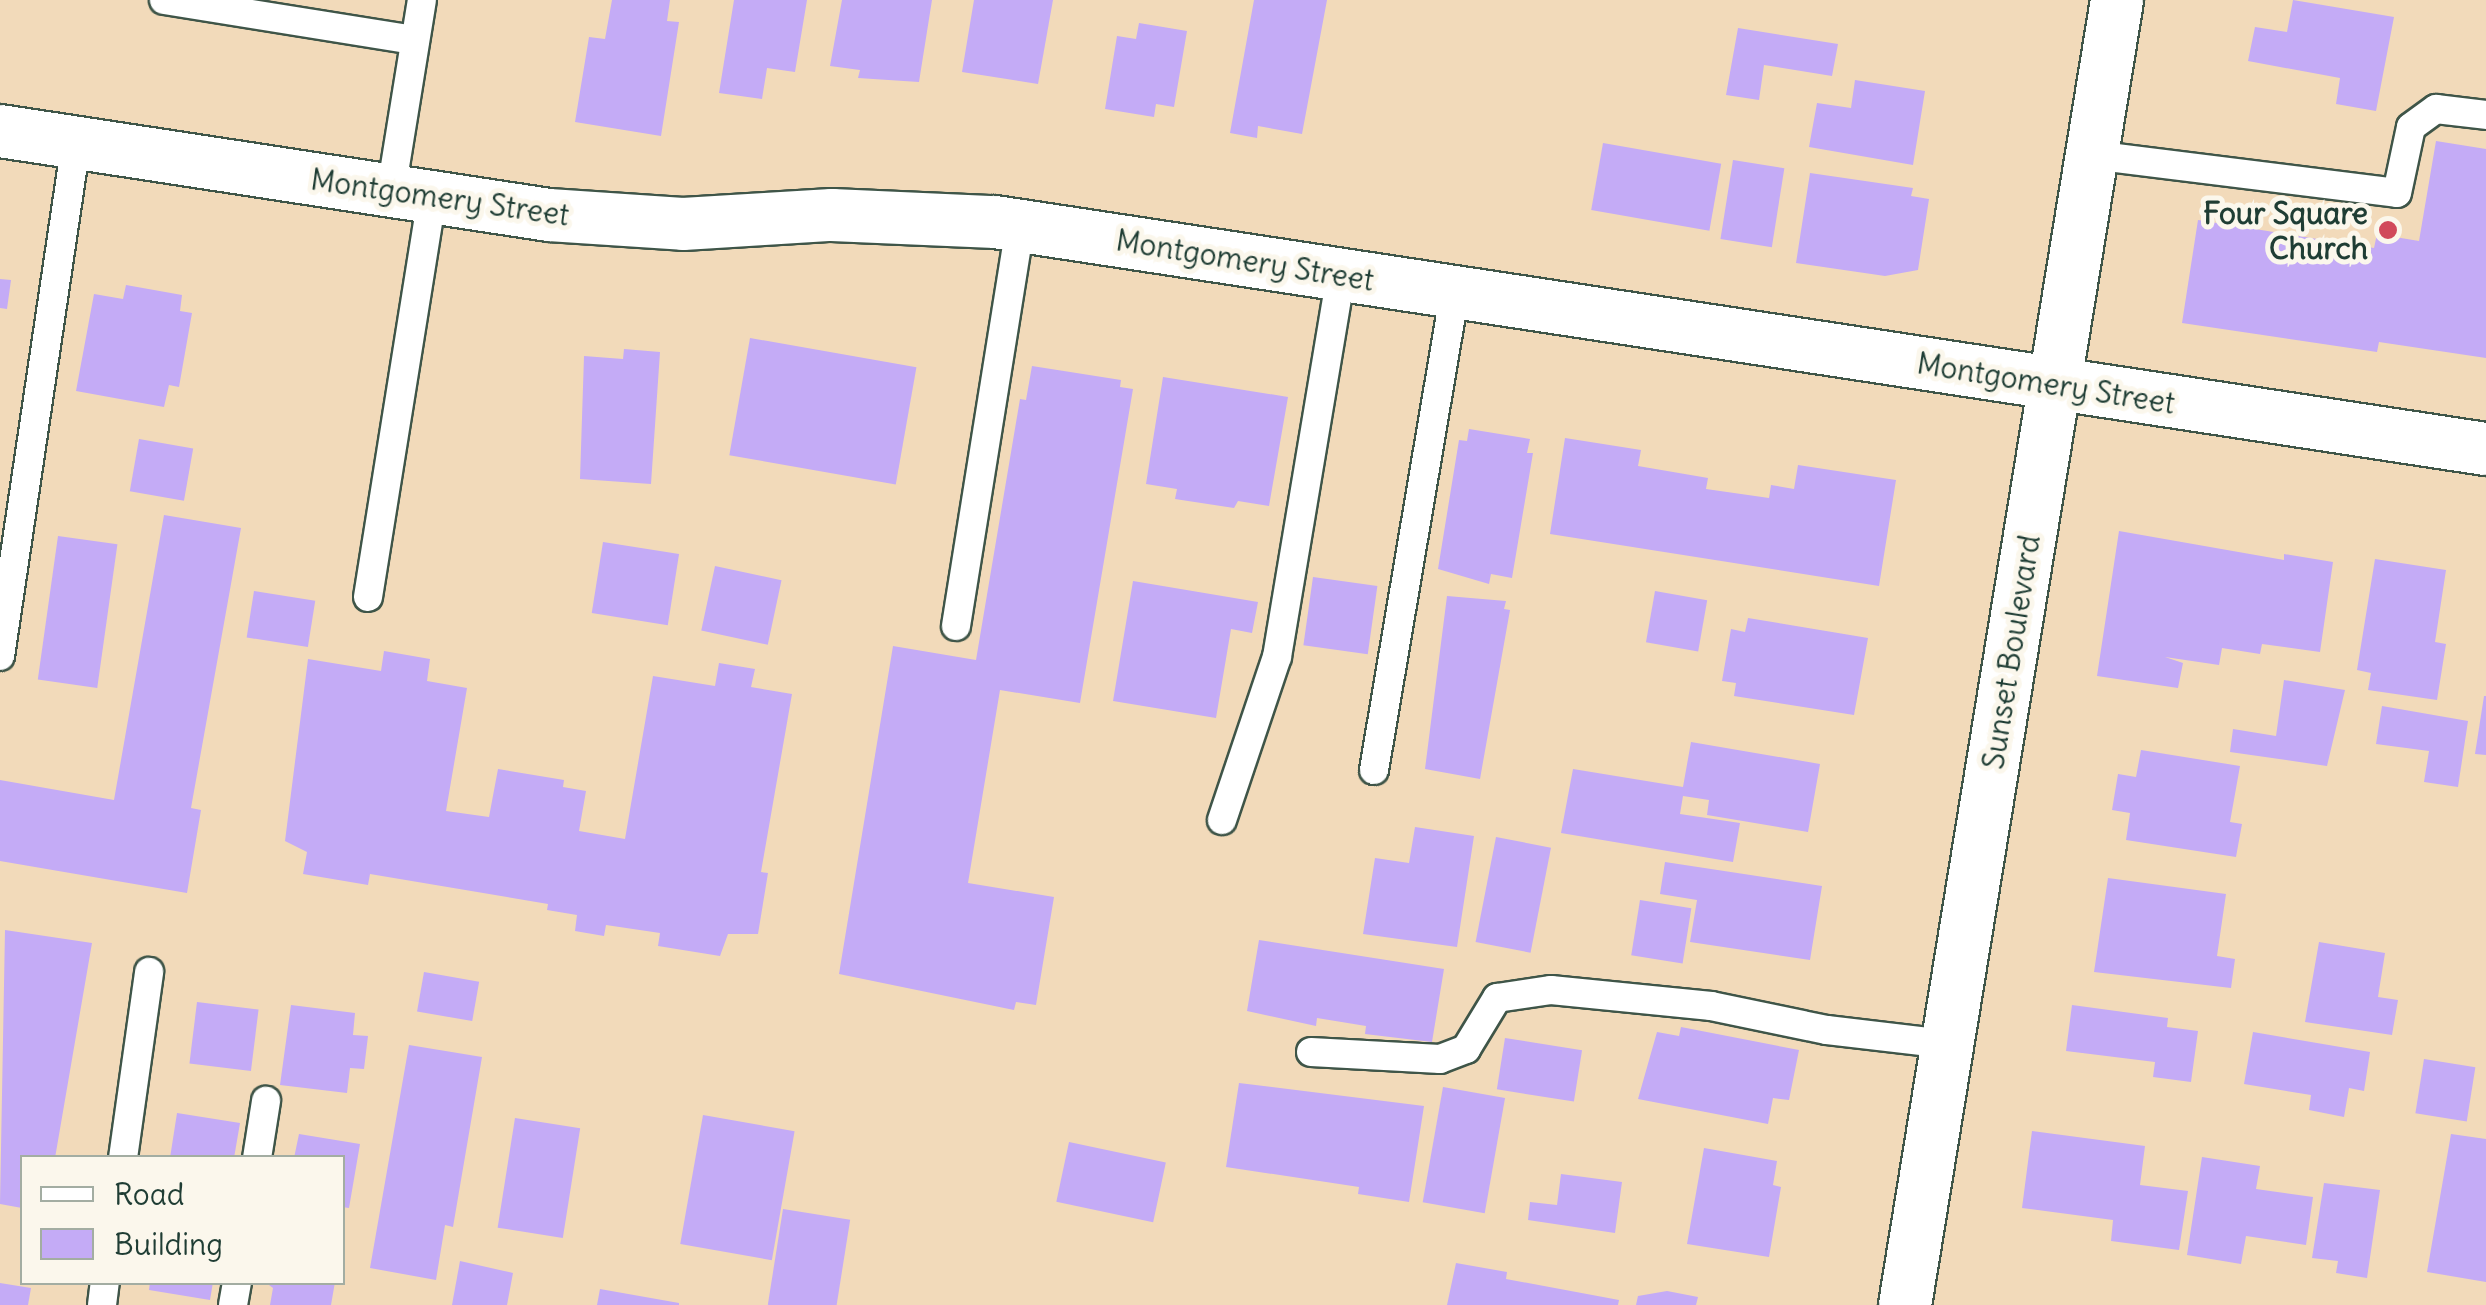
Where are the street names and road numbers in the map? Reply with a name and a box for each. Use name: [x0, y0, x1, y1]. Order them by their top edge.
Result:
street label: Montgomery Street: [308, 161, 572, 233]
street label: Montgomery Street: [1113, 222, 1377, 298]
street label: Montgomery Street: [1914, 345, 2178, 421]
street label: Sunset Boulevard: [1975, 532, 2047, 772]

